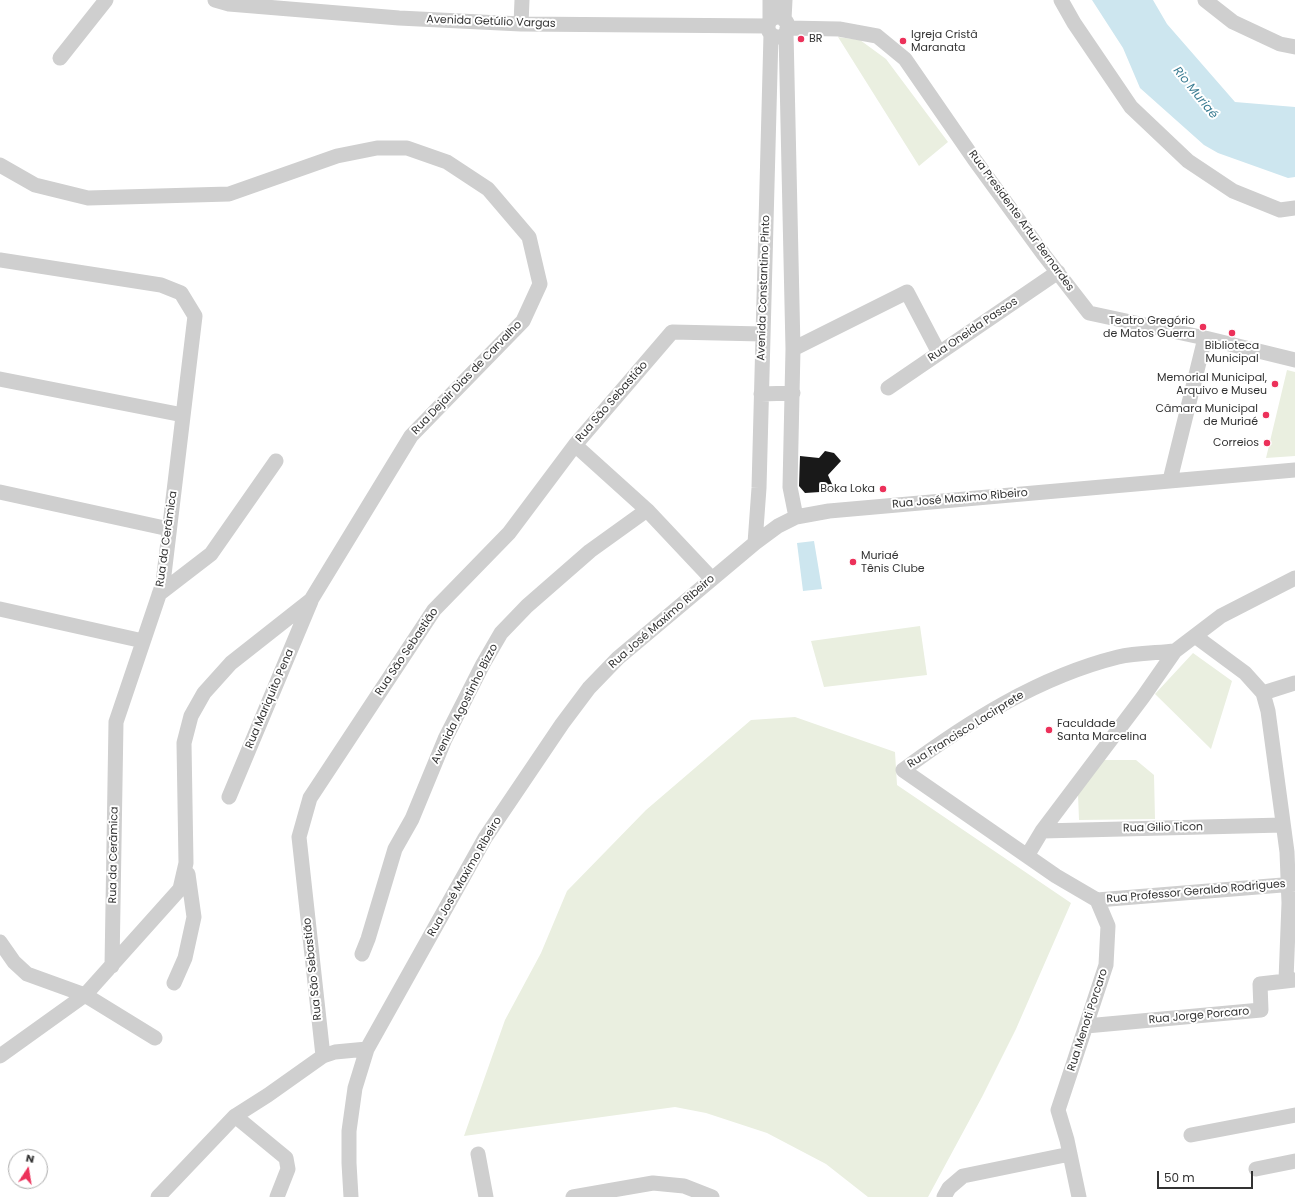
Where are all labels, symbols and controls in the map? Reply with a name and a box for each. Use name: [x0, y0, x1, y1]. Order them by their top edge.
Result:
street label: Avenida Getúlio Vargas: [426, 13, 556, 31]
place label: Igreja Cristâ Maranata: [911, 28, 978, 54]
place label: BR: [809, 32, 822, 46]
marker: BR: [796, 34, 806, 44]
marker: Igreja Cristâ Maranata: [898, 36, 908, 46]
water label: Rio Muriaé: [1170, 64, 1220, 122]
street label: Rua Presidente Artur Bernardes: [965, 148, 1077, 294]
street label: Avenida Constantino Pinto: [755, 215, 773, 361]
street label: Rua Oneida Passos: [926, 295, 1020, 365]
place label: Teatro Gregório de Matos Guerra: [1103, 314, 1195, 340]
street label: Rua Dejair Dias de Carvalho: [409, 318, 525, 438]
marker: Teatro Gregório de Matos Guerra: [1198, 322, 1208, 332]
marker: Biblioteca Municipal: [1227, 328, 1237, 338]
place label: Biblioteca Municipal: [1205, 339, 1259, 365]
street label: Rua São Sebastião: [573, 359, 651, 445]
place label: Memorial Municipal, Arquivo e Museu: [1157, 371, 1267, 397]
marker: Memorial Municipal, Arquivo e Museu: [1270, 379, 1280, 389]
place label: Câmara Municipal de Muriaé: [1156, 402, 1258, 428]
marker: Câmara Municipal de Muriaé: [1261, 410, 1271, 420]
place label: Correios: [1213, 436, 1259, 450]
marker: Correios: [1262, 438, 1272, 448]
place label: Boka Loka: [820, 482, 875, 496]
marker: Boka Loka: [878, 484, 888, 494]
street label: Rua José Maximo Ribeiro: [892, 486, 1028, 512]
street label: Rua da Cerâmica: [154, 490, 180, 588]
place label: Muriaé Tênis Clube: [861, 549, 925, 575]
marker: Muriaé Tênis Clube: [848, 557, 858, 567]
street label: Rua José Maximo Ribeiro: [606, 572, 718, 672]
street label: Rua São Sebastião: [373, 606, 441, 698]
street label: Avenida Agostinho Bizzo: [429, 642, 501, 766]
street label: Rua Mariquito Pena: [243, 647, 297, 751]
street label: Rua Francisco Lacirprete: [905, 689, 1027, 771]
place label: Faculdade Santa Marcelina: [1057, 717, 1147, 743]
marker: Faculdade Santa Marcelina: [1044, 725, 1054, 735]
street label: Rua da Cerâmica: [107, 806, 121, 904]
street label: Rua José Maximo Ribeiro: [425, 815, 505, 939]
street label: Rua Gilio Ticon: [1123, 821, 1203, 835]
street label: Rua Professor Geraldo Rodrigues: [1106, 878, 1286, 906]
street label: Rua São Sebastião: [301, 917, 325, 1021]
street label: Rua Menoti Porcaro: [1065, 967, 1111, 1073]
street label: Rua Jorge Porcaro: [1148, 1005, 1250, 1027]
north arrow: [8, 1149, 48, 1189]
text: N: [25, 1150, 36, 1167]
scale bar: [1159, 1163, 1255, 1189]
text: 50 m: [1164, 1169, 1195, 1186]

